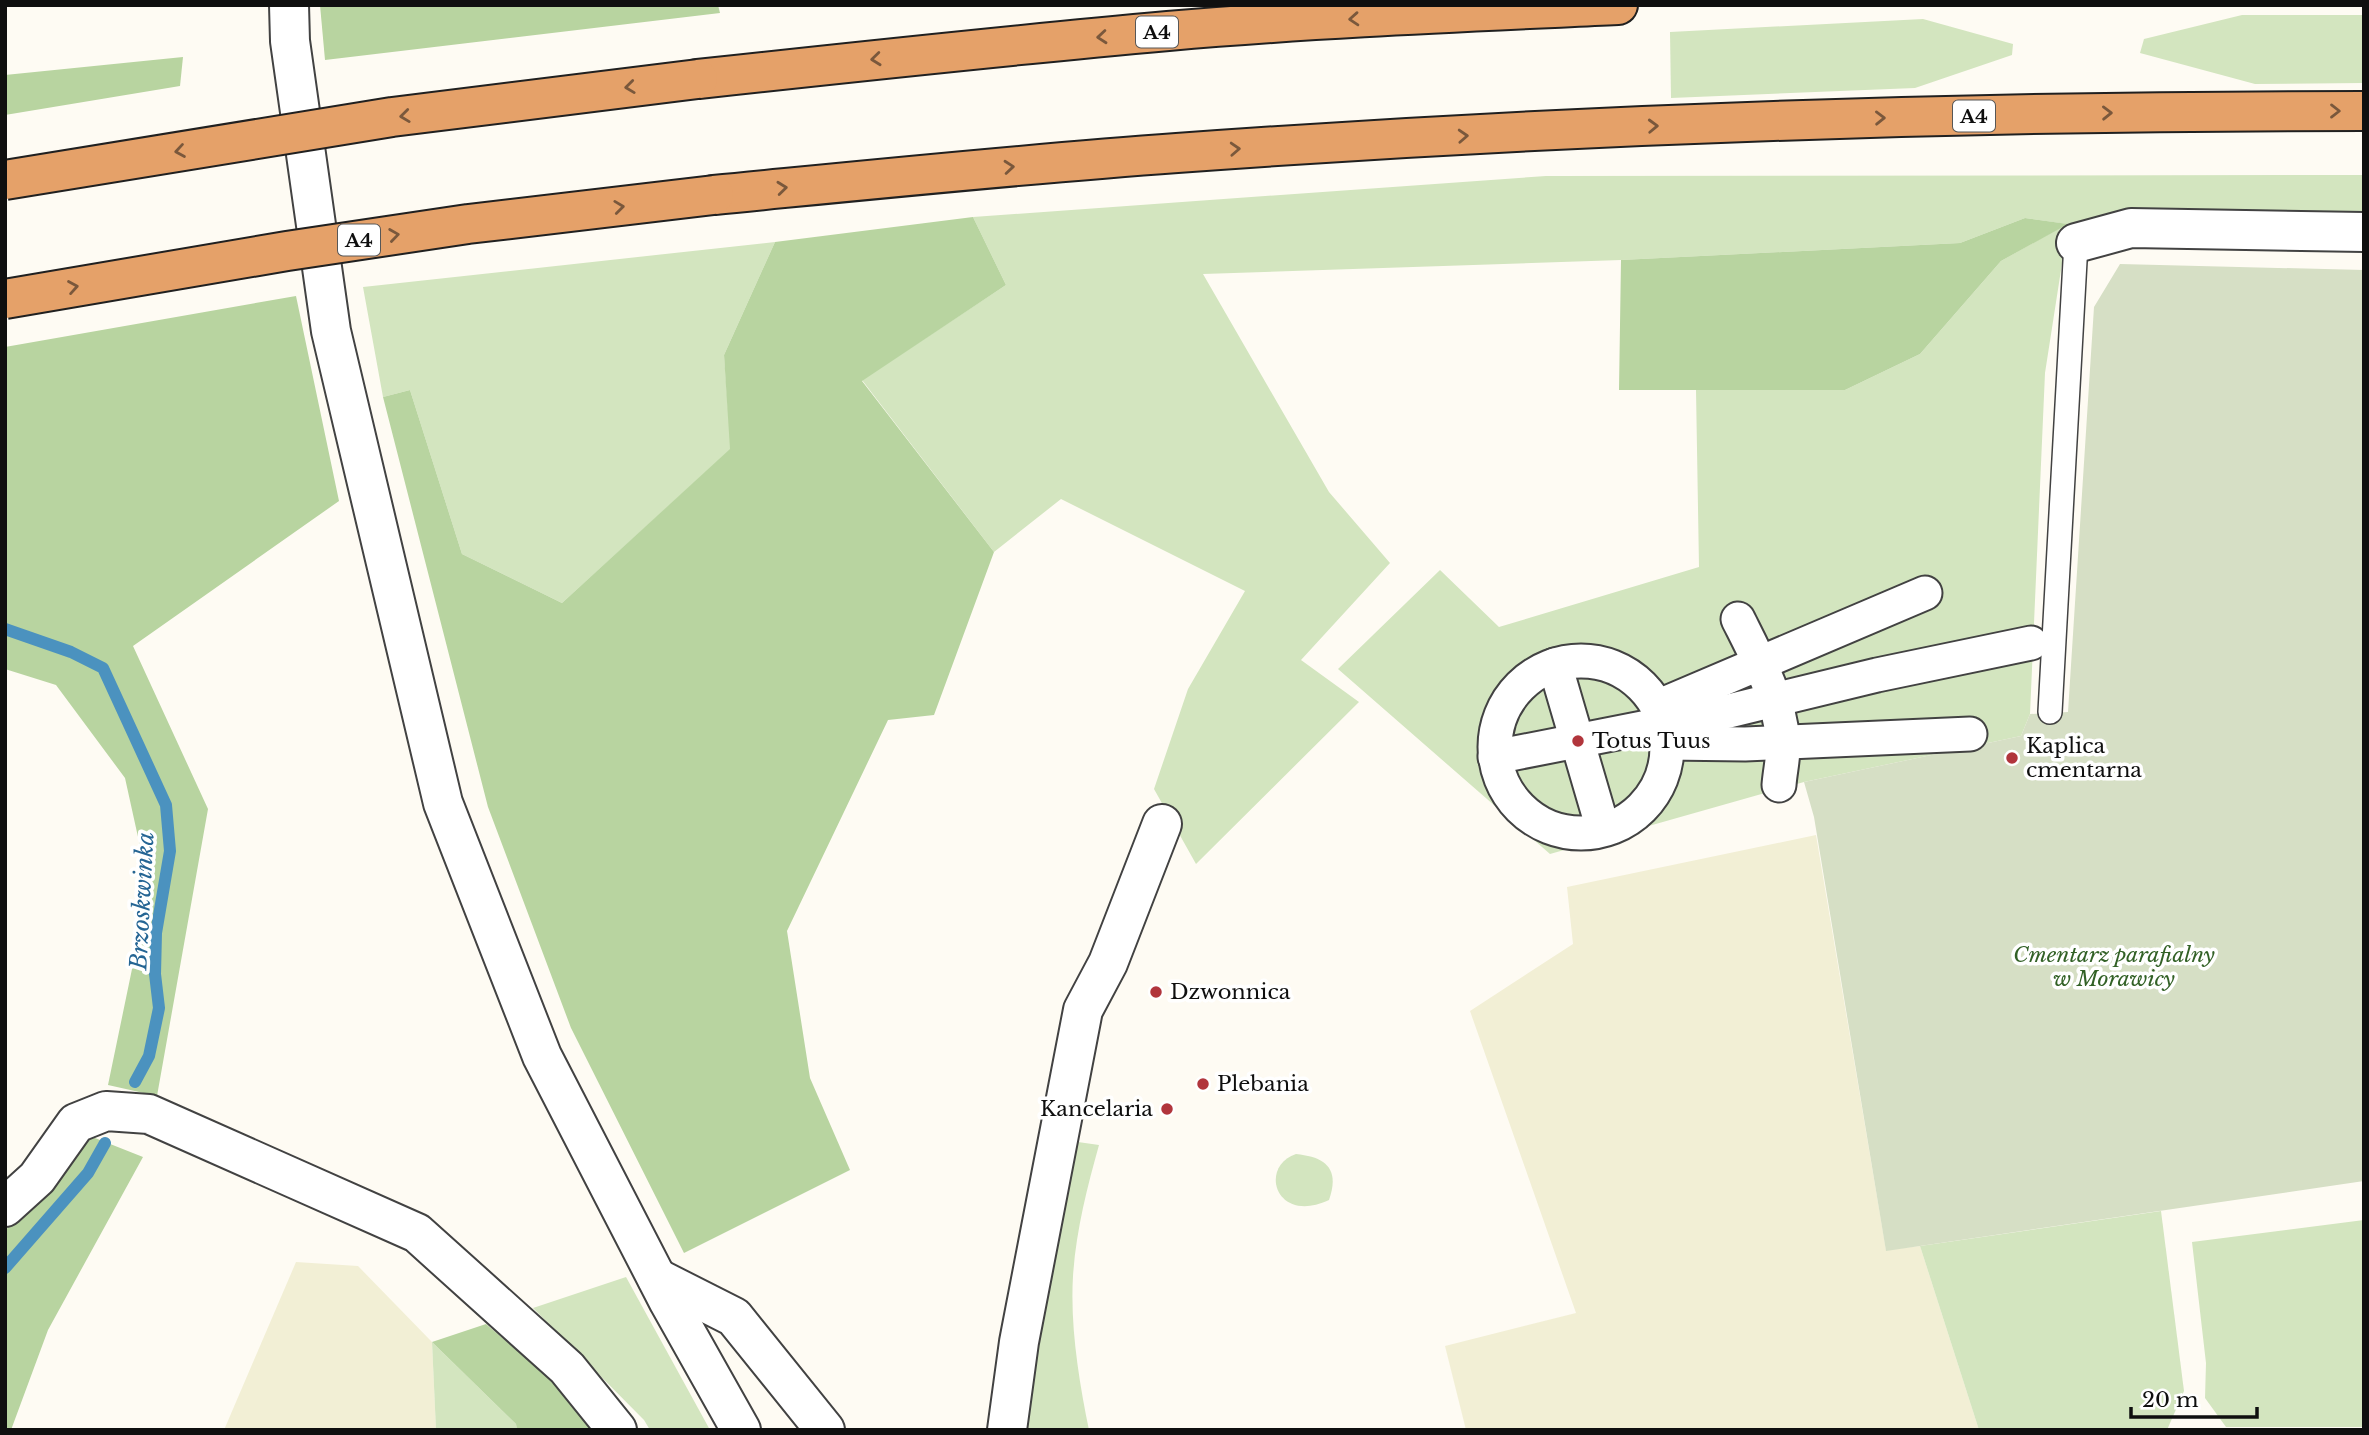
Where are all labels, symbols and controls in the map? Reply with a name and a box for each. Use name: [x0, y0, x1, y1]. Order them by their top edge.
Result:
one-way arrow: [1348, 11, 1359, 26]
road number: A4: [1136, 16, 1178, 48]
one-way arrow: [1097, 29, 1108, 44]
one-way arrow: [870, 52, 882, 67]
one-way arrow: [624, 80, 636, 95]
road number: A4: [1953, 100, 1995, 132]
one-way arrow: [2330, 103, 2341, 119]
one-way arrow: [2103, 105, 2113, 121]
one-way arrow: [399, 108, 410, 123]
one-way arrow: [1875, 110, 1886, 125]
one-way arrow: [1647, 119, 1658, 134]
one-way arrow: [1457, 129, 1468, 144]
one-way arrow: [1230, 142, 1241, 157]
one-way arrow: [174, 143, 186, 158]
one-way arrow: [1003, 160, 1014, 175]
one-way arrow: [776, 181, 788, 196]
one-way arrow: [614, 199, 625, 214]
road number: A4: [338, 224, 380, 256]
one-way arrow: [388, 228, 400, 243]
one-way arrow: [67, 280, 78, 295]
place label: Totus Tuus: [1592, 728, 1711, 754]
marker: Totus Tuus: [1570, 733, 1586, 749]
place label: Kaplica cmentarna: [2026, 733, 2142, 783]
marker: Kaplica cmentarna: [2004, 750, 2020, 766]
water label: Brzoskwinka: [124, 831, 160, 972]
park label: Cmentarz parafialny w Morawicy: [2013, 942, 2215, 992]
place label: Dzwonnica: [1170, 979, 1291, 1005]
marker: Dzwonnica: [1148, 984, 1164, 1000]
place label: Plebania: [1217, 1071, 1309, 1097]
marker: Plebania: [1195, 1076, 1211, 1092]
place label: Kancelaria: [1040, 1096, 1153, 1122]
marker: Kancelaria: [1159, 1101, 1175, 1117]
scale bar: [2131, 1376, 2257, 1420]
text: 20 m: [2142, 1387, 2199, 1413]

